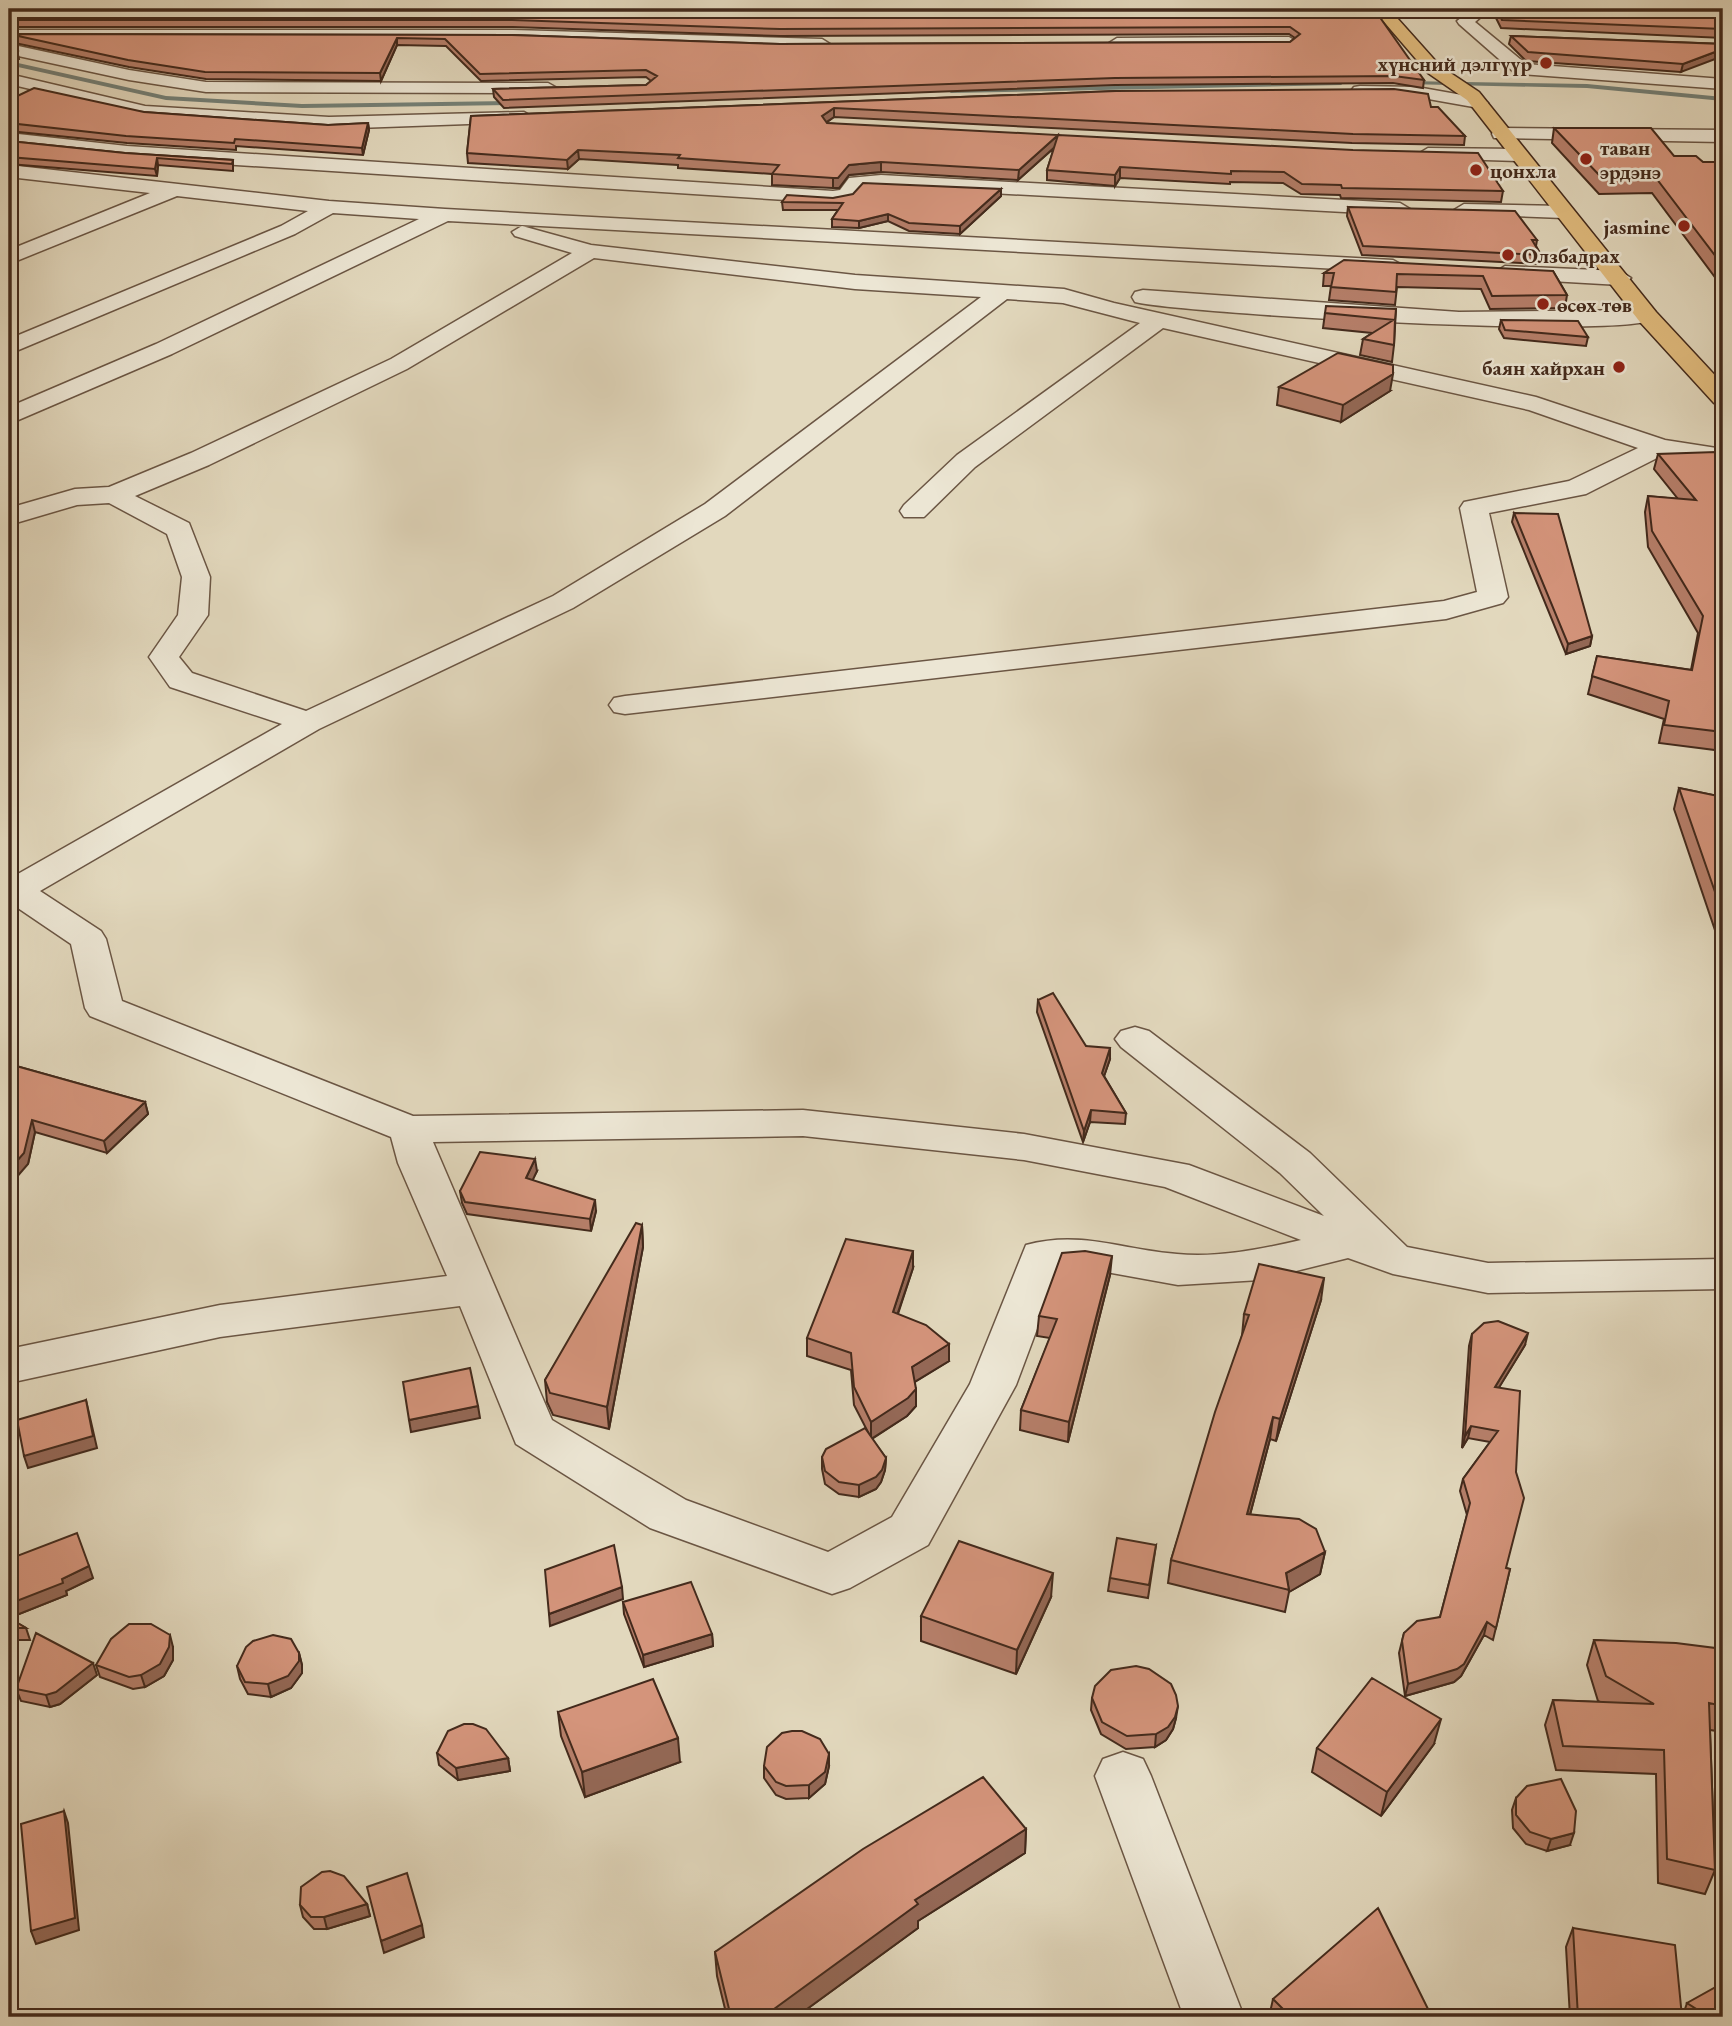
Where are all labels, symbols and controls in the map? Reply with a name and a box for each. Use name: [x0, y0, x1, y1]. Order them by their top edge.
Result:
place label: хүнсний дэлгүүр: [1378, 50, 1532, 77]
marker: хүнсний дэлгүүр: [1538, 55, 1554, 71]
place label: таван эрдэнэ: [1600, 134, 1661, 185]
marker: таван эрдэнэ: [1578, 151, 1594, 167]
place label: цонхла: [1490, 157, 1557, 184]
marker: цонхла: [1468, 162, 1484, 178]
place label: jasmine: [1603, 213, 1670, 240]
marker: jasmine: [1676, 218, 1692, 234]
place label: Олзбадрах: [1522, 242, 1620, 269]
marker: Олзбадрах: [1500, 247, 1516, 263]
place label: өсөх төв: [1557, 291, 1632, 318]
marker: өсөх төв: [1535, 296, 1551, 312]
place label: баян хайрхан: [1482, 354, 1605, 381]
marker: баян хайрхан: [1611, 359, 1627, 375]

